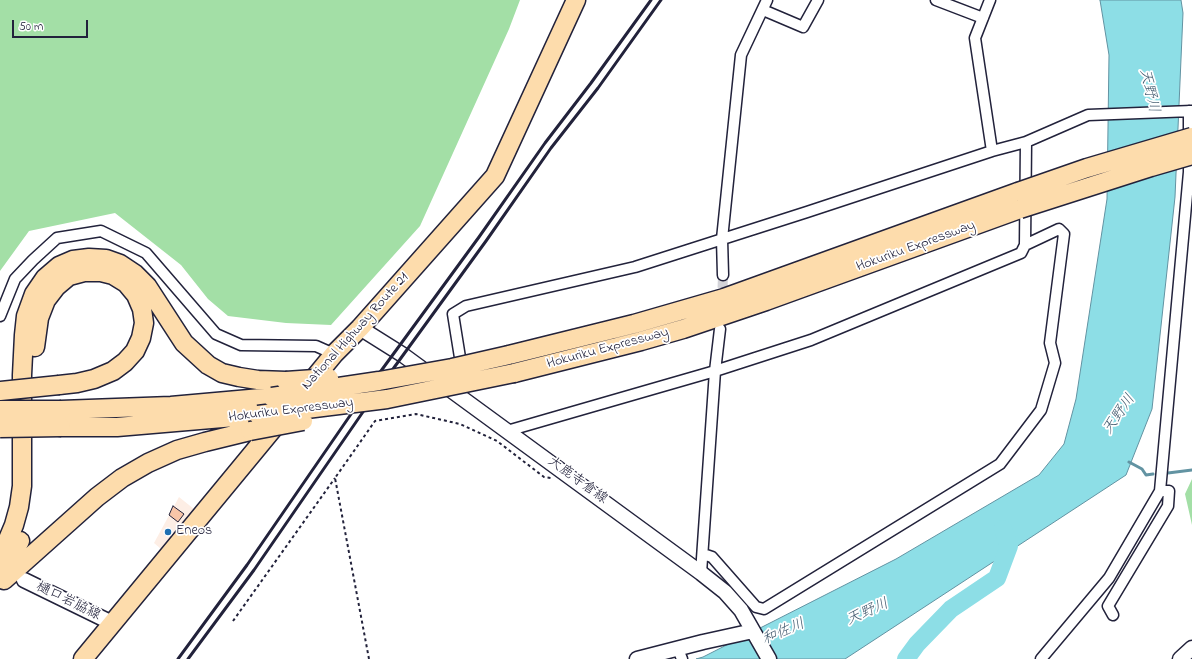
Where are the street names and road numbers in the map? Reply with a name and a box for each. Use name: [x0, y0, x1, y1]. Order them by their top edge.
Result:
street label: Hokuriku Expressway: [854, 218, 978, 276]
street label: National Highway Route 21: [299, 270, 413, 394]
street label: Hokuriku Expressway: [545, 325, 671, 373]
street label: Hokuriku Expressway: [228, 395, 354, 427]
street label: 大鹿寺倉線: [544, 454, 610, 508]
street label: 樋口岩脇線: [33, 579, 103, 625]

